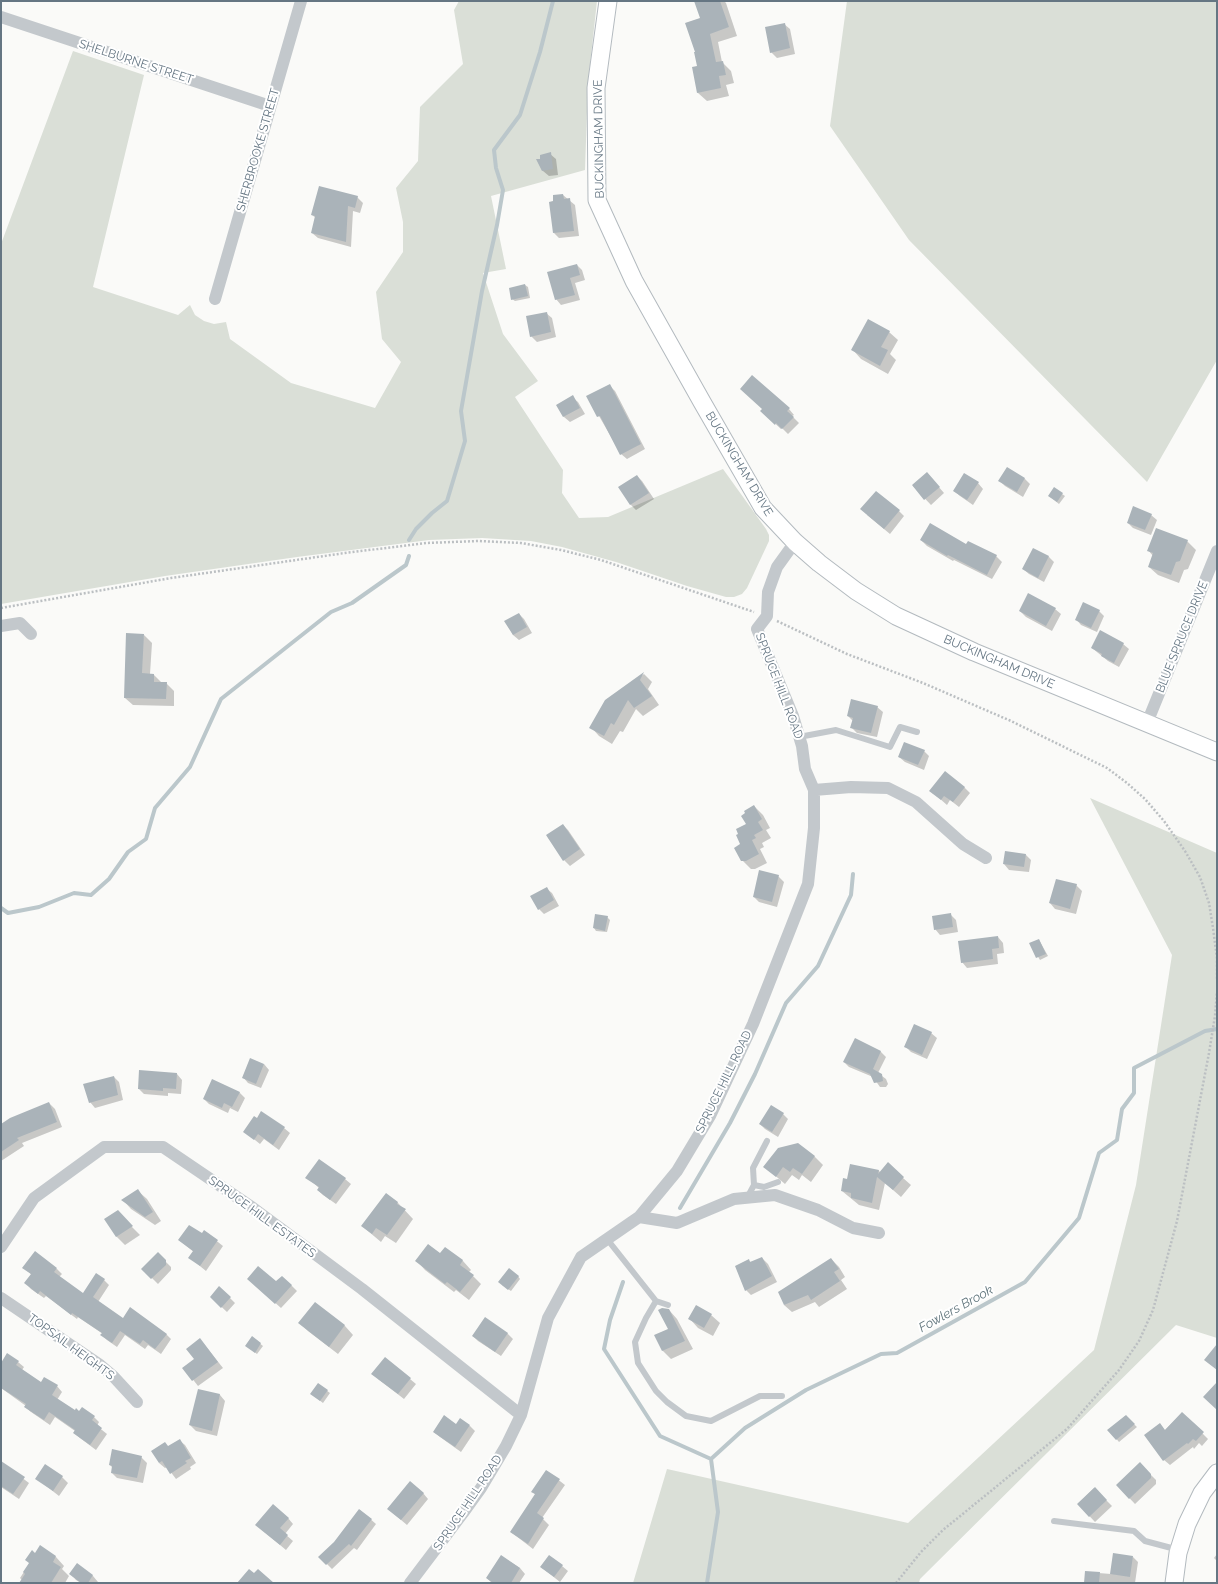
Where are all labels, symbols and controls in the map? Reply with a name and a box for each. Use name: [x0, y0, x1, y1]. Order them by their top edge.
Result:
street label: SHELBURNE STREET: [77, 37, 195, 87]
street label: BUCKINGHAM DRIVE: [591, 79, 607, 199]
street label: SHERBROOKE STREET: [233, 87, 283, 213]
street label: BUCKINGHAM DRIVE: [702, 409, 776, 519]
street label: BLUE SPRUCE DRIVE: [1153, 579, 1211, 695]
street label: SPRUCE HILL ROAD: [752, 631, 806, 741]
street label: BUCKINGHAM DRIVE: [941, 632, 1057, 692]
street label: SPRUCE HILL ROAD: [693, 1028, 755, 1136]
street label: SPRUCE HILL ESTATES: [205, 1173, 319, 1261]
water label: Fowlers Brook: [916, 1282, 996, 1336]
street label: TOPSAIL HEIGHTS: [25, 1311, 117, 1383]
street label: SPRUCE HILL ROAD: [431, 1452, 505, 1554]

